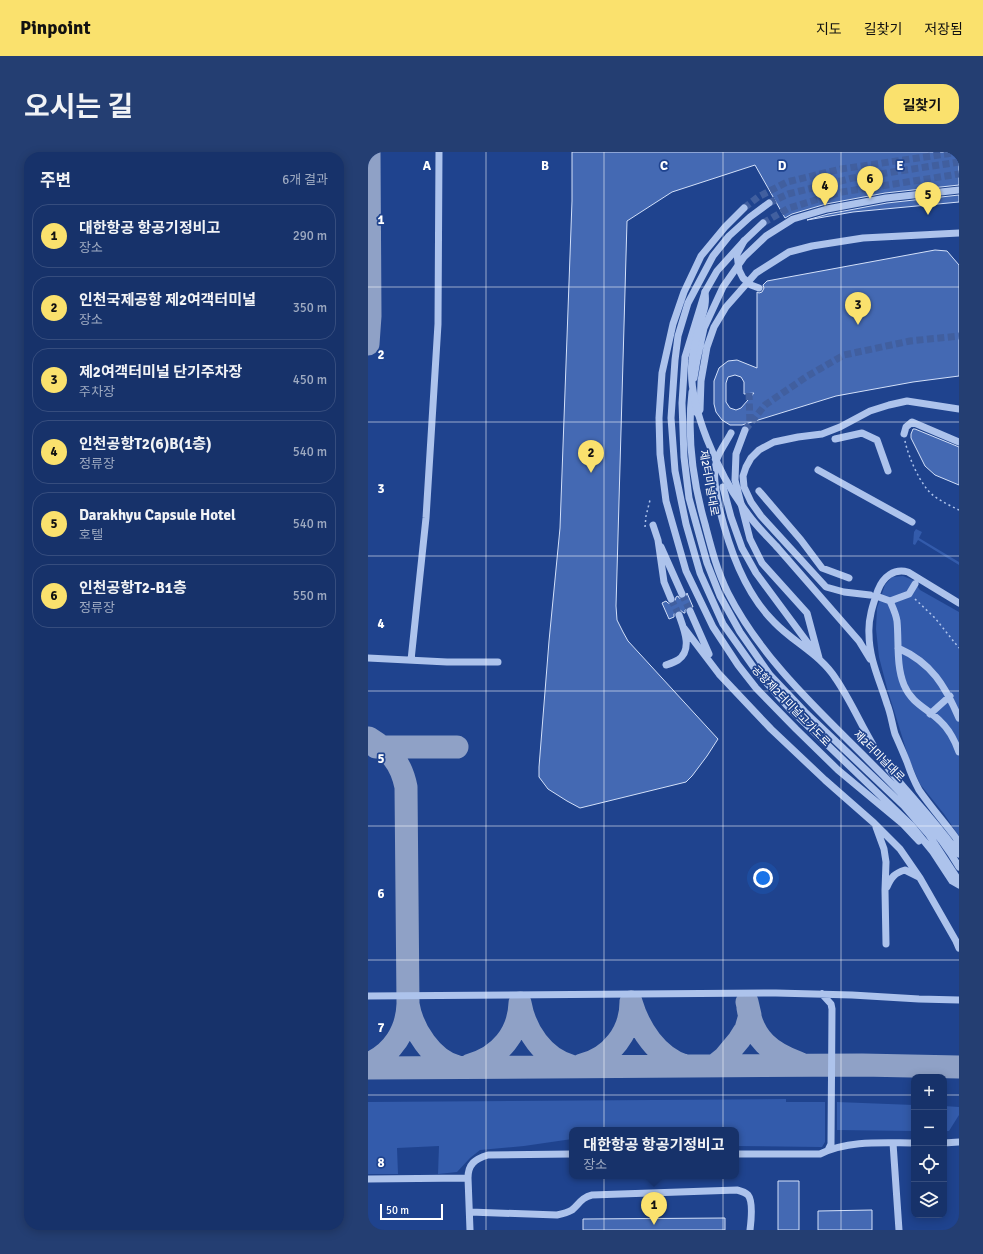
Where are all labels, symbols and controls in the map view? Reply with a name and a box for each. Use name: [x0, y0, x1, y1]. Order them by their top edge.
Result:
text: Pinpoint: [20, 16, 91, 40]
text: 지도: [816, 21, 842, 38]
text: 길찾기: [864, 21, 902, 38]
text: 저장됨: [924, 21, 963, 38]
button: 길찾기: [884, 84, 959, 124]
text: 오시는 길: [24, 90, 133, 124]
text: A: [423, 158, 432, 174]
text: B: [541, 158, 549, 174]
text: C: [660, 158, 668, 174]
text: D: [778, 158, 787, 174]
text: E: [896, 158, 904, 174]
pin: 6: [857, 166, 883, 199]
text: 주변: [40, 170, 71, 191]
text: 6개 결과: [282, 172, 328, 188]
pin: 4: [812, 173, 838, 206]
pin: 5: [915, 182, 941, 215]
text: 1: [377, 212, 385, 228]
text: 대한항공 항공기정비고: [79, 219, 220, 237]
text: 1: [50, 228, 58, 244]
text: 290 m: [293, 228, 327, 244]
text: 장소: [79, 240, 103, 256]
text: 인천국제공항 제2여객터미널: [79, 291, 256, 309]
pin: 3: [845, 292, 871, 325]
text: 2: [50, 300, 58, 316]
text: 350 m: [293, 300, 327, 316]
text: 장소: [79, 312, 103, 328]
text: 2: [377, 347, 385, 363]
text: 제2여객터미널 단기주차장: [79, 363, 242, 381]
text: 3: [50, 372, 58, 388]
text: 450 m: [293, 372, 327, 388]
text: 주차장: [79, 384, 115, 400]
text: 인천공항T2(6)B(1층): [79, 435, 212, 453]
pin: 2: [578, 440, 604, 473]
text: 4: [50, 444, 58, 460]
text: 540 m: [293, 444, 327, 460]
street label: 제2터미널대로: [697, 449, 721, 517]
text: 정류장: [79, 456, 115, 472]
text: 3: [377, 481, 385, 497]
text: Darakhyu Capsule Hotel: [79, 506, 236, 524]
text: 5: [50, 516, 58, 532]
text: 540 m: [293, 516, 327, 532]
text: 호텔: [79, 527, 103, 543]
text: 인천공항T2-B1층: [79, 579, 187, 597]
text: 6: [50, 588, 58, 604]
text: 550 m: [293, 588, 327, 604]
text: 정류장: [79, 600, 115, 616]
text: 4: [377, 616, 385, 632]
street label: 공항제2터미널고가도로: [749, 663, 833, 749]
street label: 제2터미널대로: [851, 728, 907, 784]
text: 5: [377, 751, 385, 767]
your location: [753, 868, 773, 888]
text: 6: [377, 886, 385, 902]
text: 7: [377, 1020, 385, 1036]
map controls: [911, 1074, 947, 1218]
button: +: [911, 1074, 947, 1110]
button: −: [911, 1110, 947, 1146]
popup: [569, 1127, 739, 1179]
text: 대한항공 항공기정비고: [583, 1136, 725, 1154]
button: locate: [911, 1146, 947, 1182]
text: 8: [377, 1155, 385, 1171]
text: 장소: [583, 1157, 607, 1173]
button: layers: [911, 1182, 947, 1218]
pin: 1: [641, 1192, 667, 1225]
scale bar: [380, 1202, 443, 1221]
text: 50 m: [386, 1204, 409, 1217]

